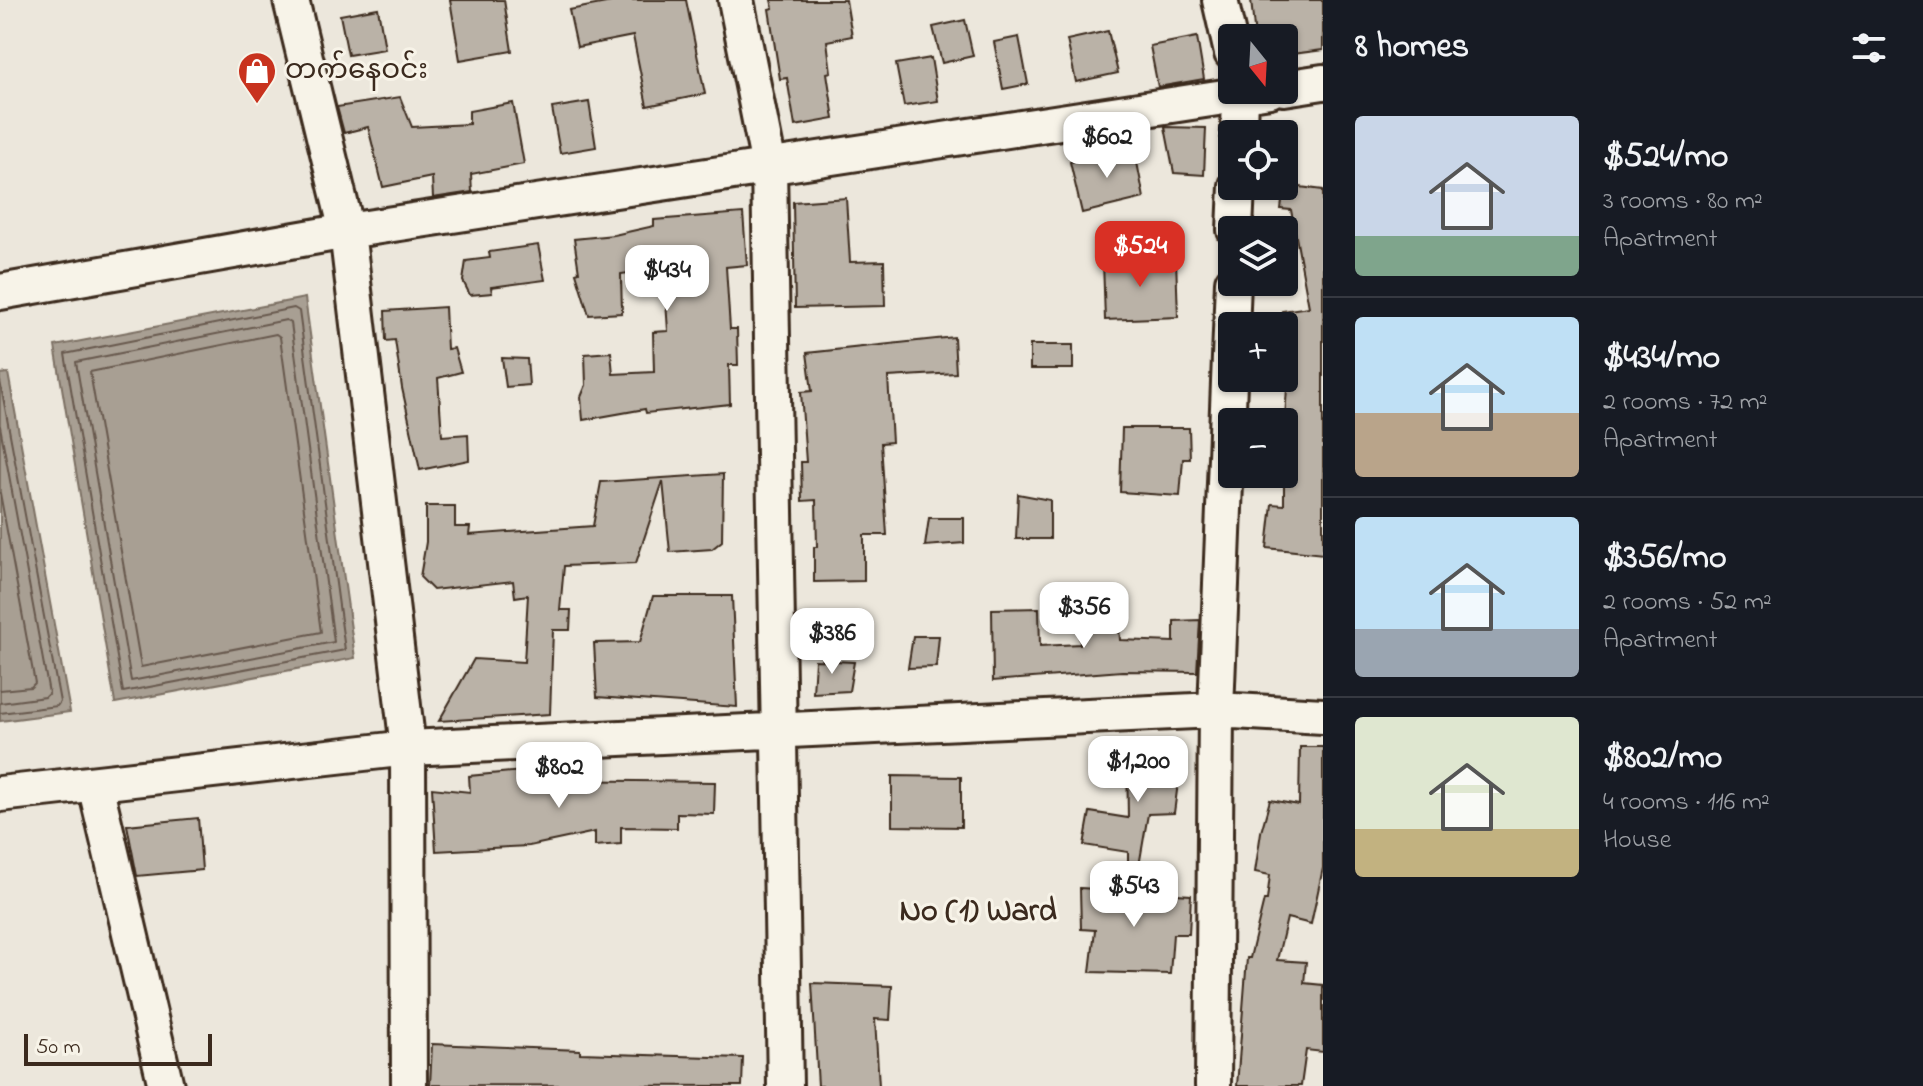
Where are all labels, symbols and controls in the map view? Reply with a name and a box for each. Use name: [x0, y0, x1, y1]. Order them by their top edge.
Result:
text: 8 homes: [1355, 23, 1469, 73]
north arrow: [1218, 24, 1298, 104]
map controls: [1218, 24, 1298, 488]
icon: filters: [1847, 26, 1891, 70]
shop icon: တက်နေဝင်း: [236, 50, 278, 105]
place label: တက်နေဝင်း: [285, 50, 428, 92]
pin: $602: [1060, 112, 1154, 180]
text: $602: [1081, 119, 1133, 157]
button: locate: [1218, 120, 1298, 200]
text: $524/mo: [1603, 133, 1729, 183]
icon: home: [1419, 148, 1515, 244]
text: 3 rooms · 80 m²: [1603, 183, 1763, 221]
button: layers: [1218, 216, 1298, 296]
pin: $524: [1093, 221, 1187, 289]
text: Apartment: [1603, 221, 1717, 259]
text: $524: [1113, 228, 1167, 266]
pin: $434: [620, 245, 714, 313]
text: $434: [643, 252, 691, 290]
button: +: [1218, 312, 1298, 392]
text: $434/mo: [1603, 334, 1720, 384]
icon: home: [1419, 349, 1515, 445]
text: 2 rooms · 72 m²: [1603, 384, 1768, 422]
button: −: [1218, 408, 1298, 488]
text: Apartment: [1603, 422, 1717, 460]
text: $356/mo: [1603, 534, 1727, 584]
icon: home: [1419, 549, 1515, 645]
pin: $356: [1037, 582, 1131, 650]
text: 2 rooms · 52 m²: [1603, 584, 1772, 622]
text: $356: [1058, 589, 1110, 627]
pin: $386: [785, 608, 879, 676]
text: $386: [808, 615, 856, 653]
text: Apartment: [1603, 622, 1717, 660]
text: $802/mo: [1603, 734, 1723, 784]
pin: $1,200: [1073, 736, 1203, 804]
pin: $802: [512, 742, 606, 810]
text: $1,200: [1106, 743, 1170, 781]
text: $802: [534, 749, 584, 787]
icon: home: [1419, 749, 1515, 845]
text: 4 rooms · 116 m²: [1603, 784, 1770, 822]
text: House: [1603, 822, 1671, 860]
pin: $543: [1087, 861, 1181, 929]
text: $543: [1108, 868, 1160, 906]
district label: No (1) Ward: [899, 889, 1057, 936]
scale bar: [24, 1030, 212, 1066]
text: 50 m: [36, 1032, 81, 1064]

